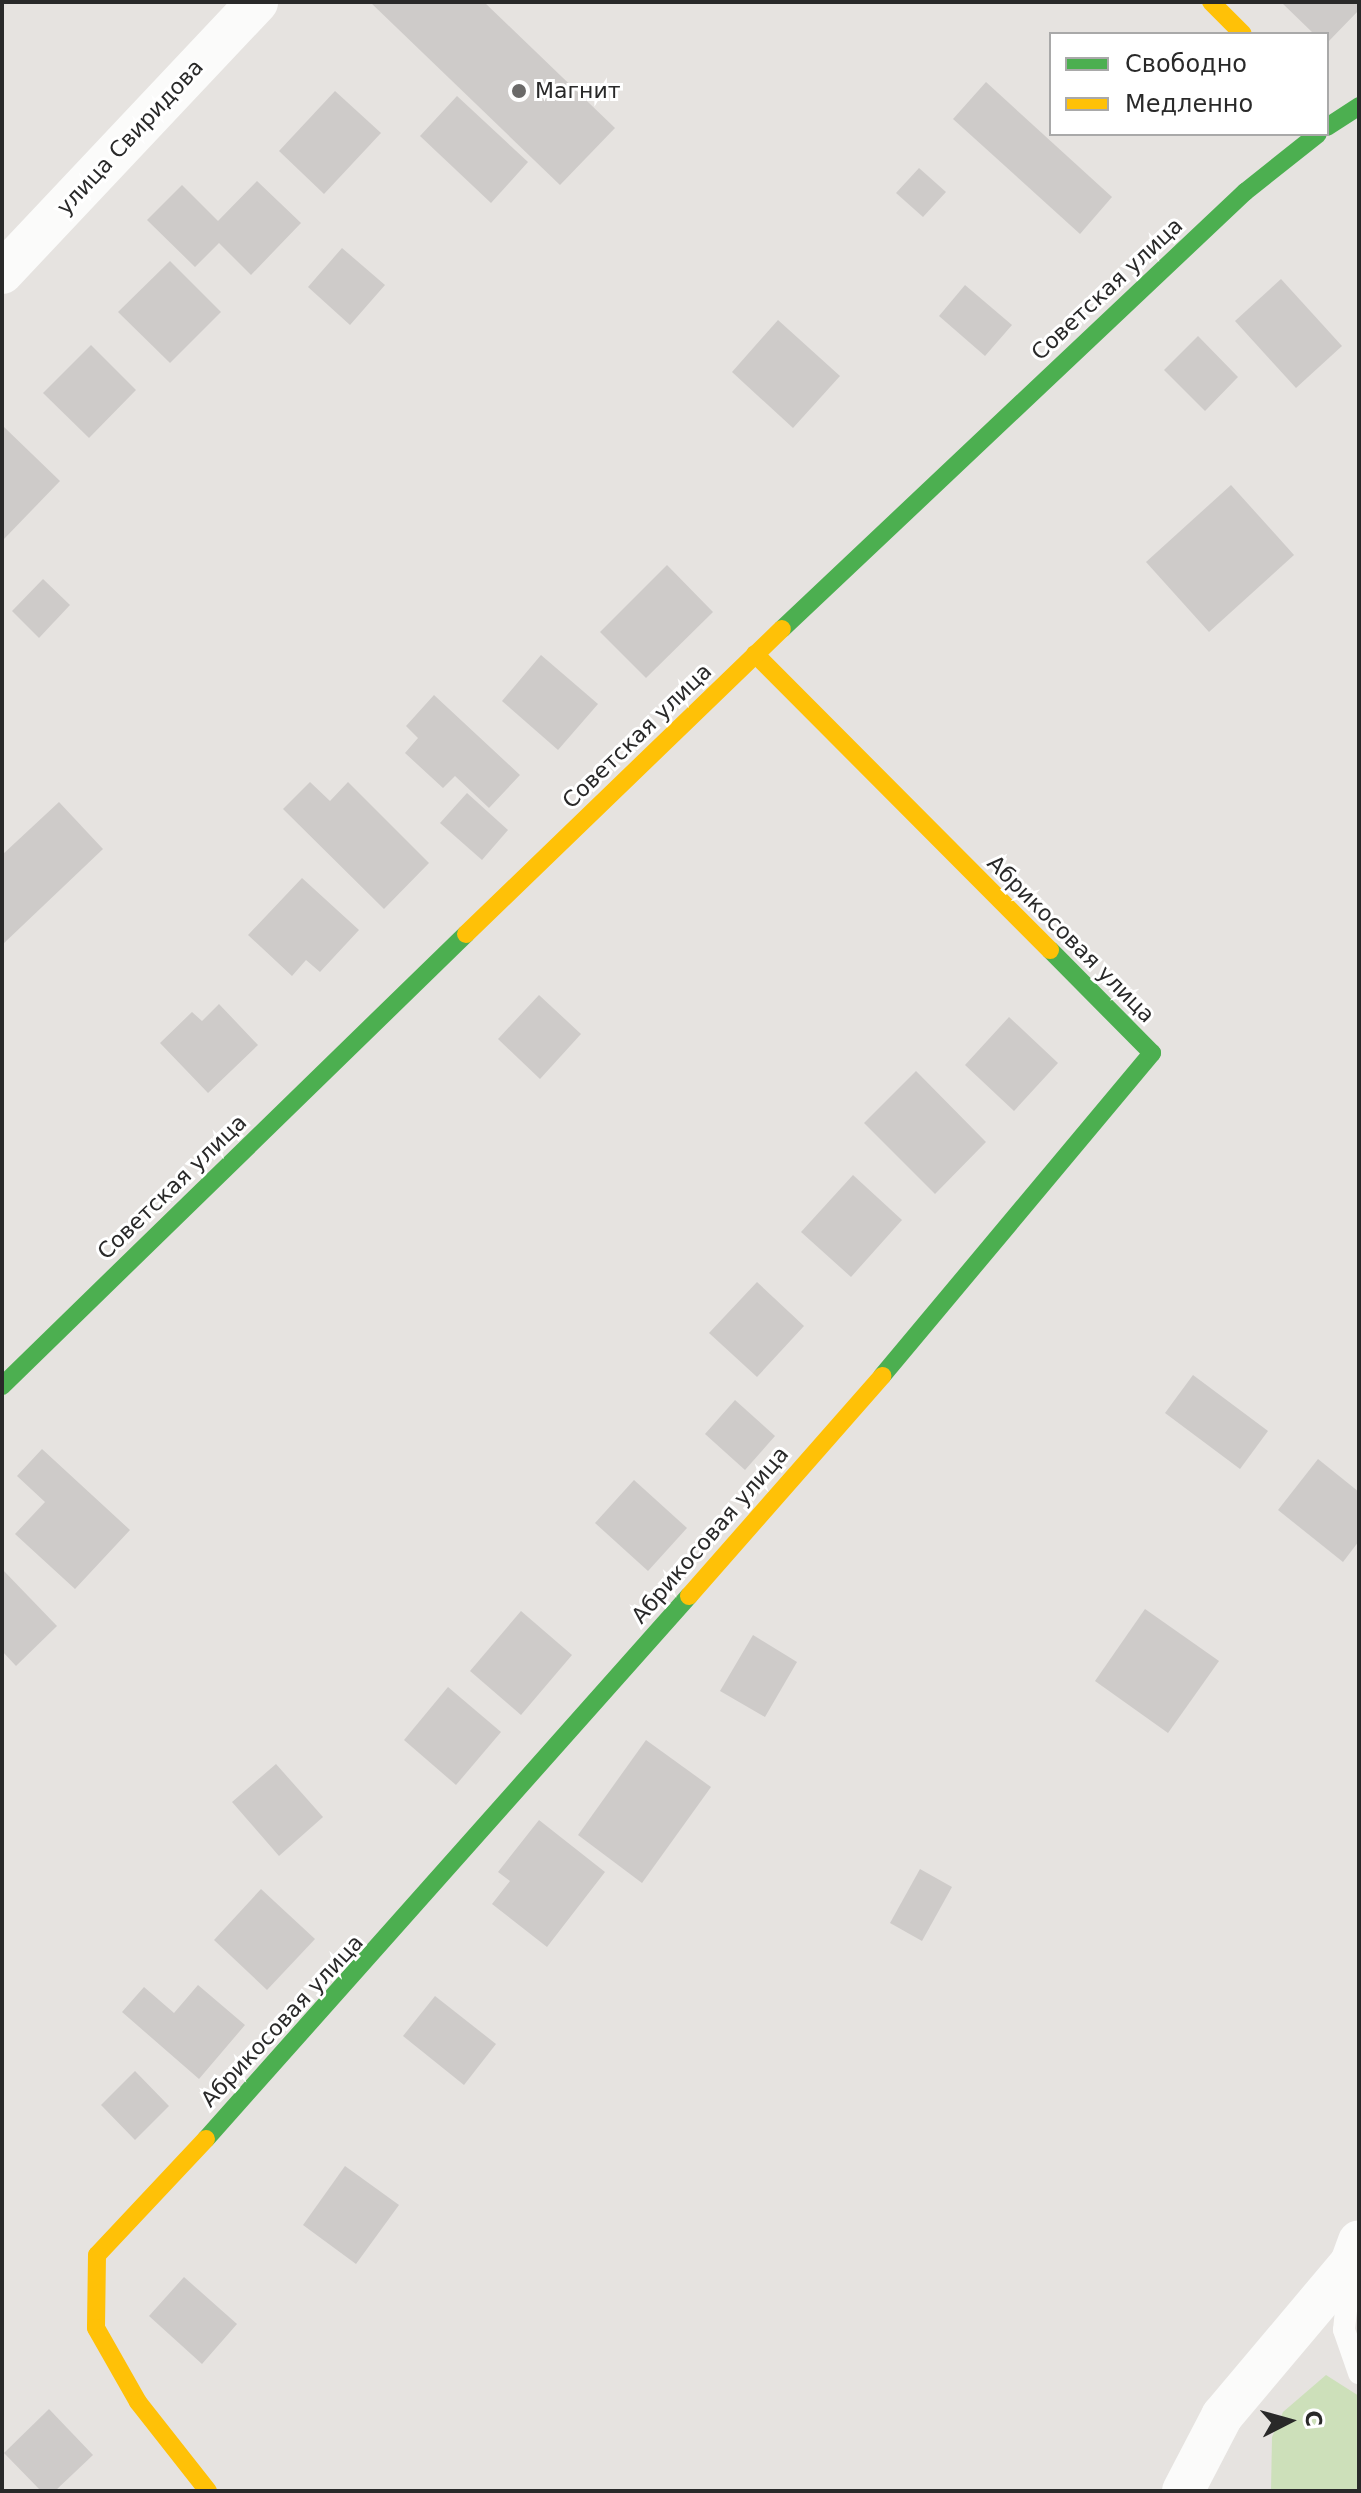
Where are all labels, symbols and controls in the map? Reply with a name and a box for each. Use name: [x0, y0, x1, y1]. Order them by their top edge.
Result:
legend: [1049, 32, 1329, 136]
text: Свободно: [1125, 50, 1247, 78]
street label: улица Свиридова: [51, 54, 209, 220]
place label: Магнит: [535, 78, 621, 104]
marker: Магнит: [510, 82, 528, 100]
text: Медленно: [1125, 90, 1253, 118]
street label: Советская улица: [1026, 212, 1188, 366]
street label: Советская улица: [557, 658, 717, 814]
street label: Абрикосовая улица: [982, 850, 1160, 1028]
street label: Советская улица: [92, 1109, 252, 1265]
street label: Абрикосовая улица: [626, 1441, 794, 1629]
street label: Абрикосовая улица: [195, 1929, 369, 2113]
north arrow: [1249, 2381, 1329, 2461]
text: С: [1300, 2409, 1327, 2428]

